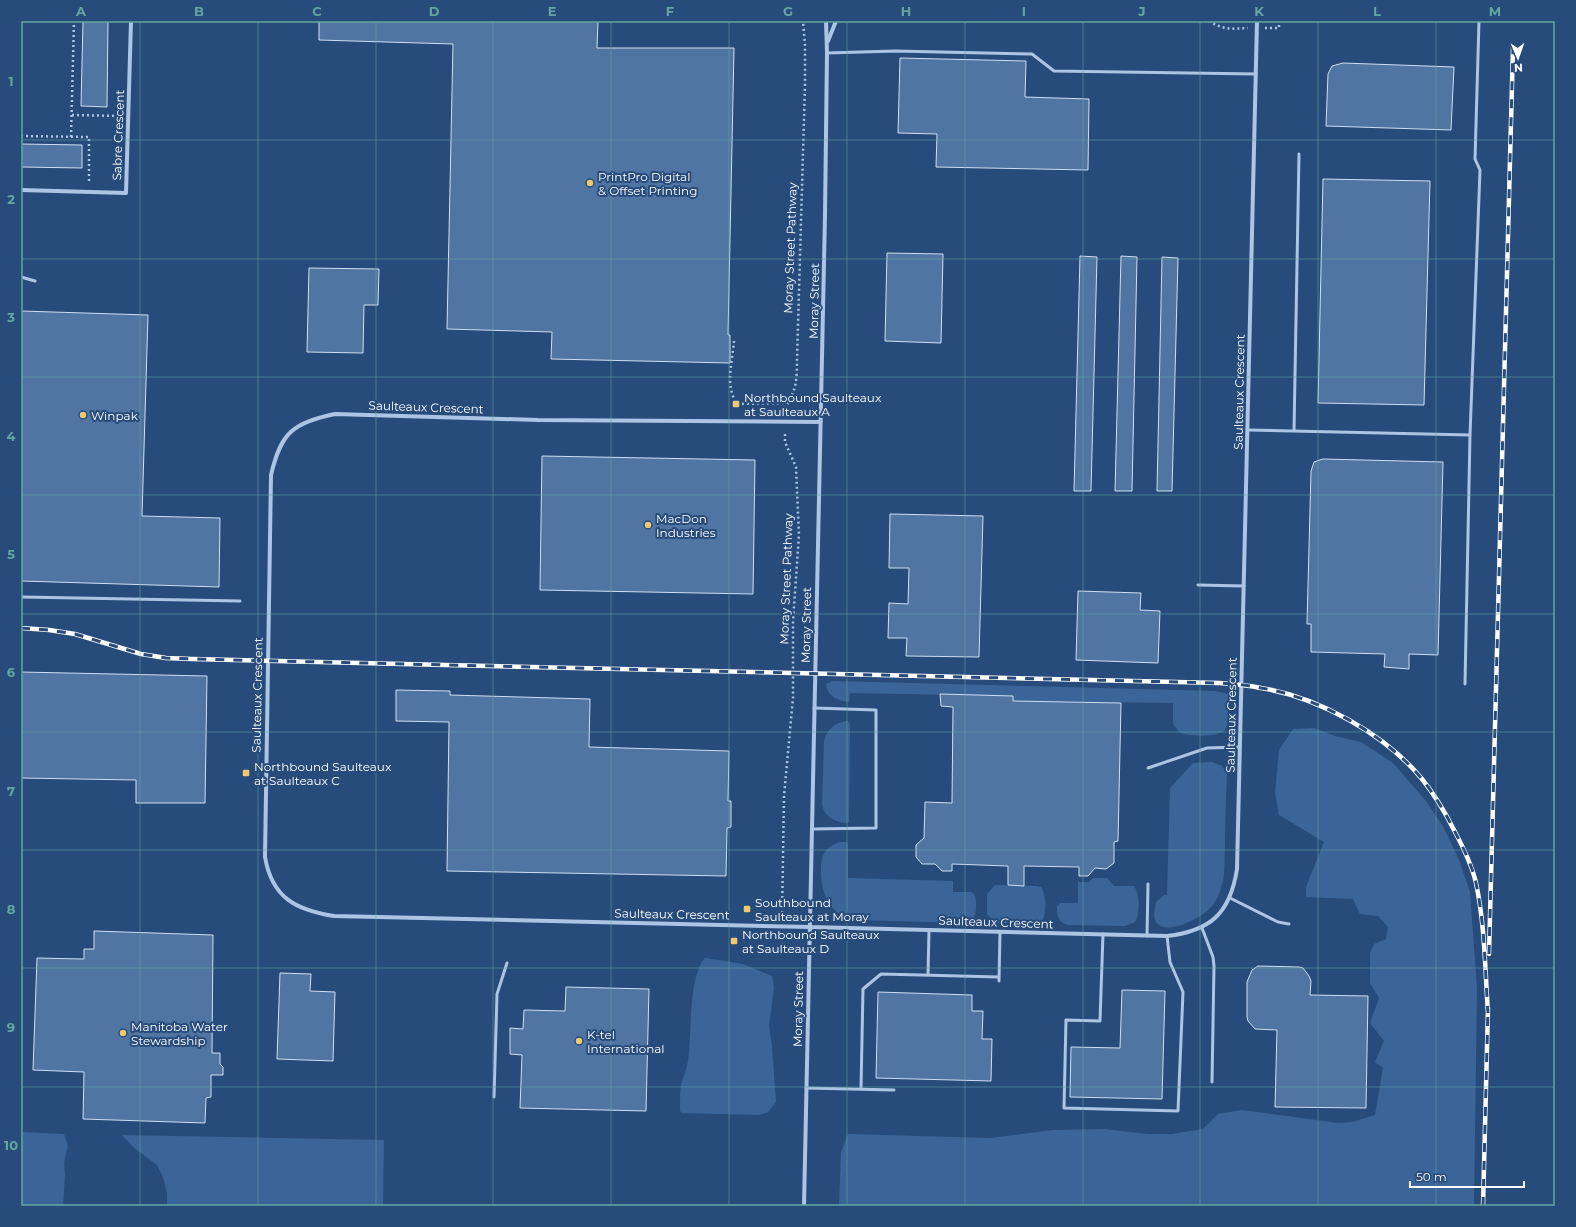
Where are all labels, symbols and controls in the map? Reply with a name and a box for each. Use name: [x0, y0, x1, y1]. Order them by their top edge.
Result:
text: A: [75, 3, 87, 19]
text: B: [194, 3, 204, 19]
text: C: [312, 3, 322, 19]
text: D: [429, 3, 440, 19]
text: E: [548, 3, 557, 19]
text: F: [666, 3, 674, 19]
text: G: [783, 3, 793, 19]
text: H: [901, 3, 911, 19]
text: I: [1022, 3, 1026, 19]
text: J: [1137, 3, 1146, 19]
text: K: [1254, 3, 1264, 19]
text: L: [1373, 3, 1381, 19]
text: M: [1489, 3, 1501, 19]
north arrow: [1498, 38, 1538, 78]
text: N: [1514, 61, 1523, 75]
text: 1: [8, 73, 14, 89]
street label: Sabre Crescent: [109, 89, 127, 181]
place label: PrintPro Digital & Offset Printing: [598, 169, 697, 198]
marker: PrintPro Digital & Offset Printing: [585, 178, 595, 188]
street label: Moray Street Pathway: [780, 182, 800, 314]
text: 2: [7, 191, 15, 207]
street label: Moray Street: [806, 263, 822, 339]
text: 3: [6, 309, 15, 325]
street label: Saulteaux Crescent: [1230, 334, 1248, 450]
place label: Northbound Saulteaux at Saulteaux A: [744, 390, 882, 419]
street label: Saulteaux Crescent: [368, 397, 484, 417]
marker: Northbound Saulteaux at Saulteaux A: [731, 399, 741, 409]
place label: Winpak: [91, 408, 139, 423]
marker: Winpak: [78, 410, 88, 420]
text: 4: [7, 428, 16, 444]
place label: MacDon Industries: [656, 511, 716, 540]
street label: Moray Street Pathway: [776, 513, 796, 645]
marker: MacDon Industries: [643, 520, 653, 530]
text: 5: [7, 546, 15, 562]
street label: Moray Street: [798, 587, 814, 663]
street label: Saulteaux Crescent: [248, 637, 266, 753]
street label: Saulteaux Crescent: [1222, 657, 1240, 773]
text: 6: [7, 664, 16, 680]
place label: Northbound Saulteaux at Saulteaux C: [254, 759, 392, 788]
marker: Northbound Saulteaux at Saulteaux C: [241, 768, 251, 778]
text: 7: [7, 783, 15, 799]
place label: Southbound Saulteaux at Moray: [755, 895, 869, 924]
text: 8: [7, 901, 16, 917]
marker: Southbound Saulteaux at Moray: [742, 904, 752, 914]
street label: Saulteaux Crescent: [614, 905, 730, 923]
street label: Saulteaux Crescent: [938, 912, 1054, 932]
place label: Northbound Saulteaux at Saulteaux D: [742, 927, 880, 956]
marker: Northbound Saulteaux at Saulteaux D: [729, 936, 739, 946]
street label: Moray Street: [790, 971, 806, 1047]
text: 9: [7, 1019, 15, 1035]
place label: Manitoba Water Stewardship: [131, 1019, 228, 1048]
place label: K-tel International: [587, 1027, 665, 1056]
marker: Manitoba Water Stewardship: [118, 1028, 128, 1038]
marker: K-tel International: [574, 1036, 584, 1046]
text: 10: [4, 1137, 18, 1153]
scale bar: [1410, 1163, 1524, 1189]
text: 50 m: [1416, 1169, 1447, 1184]

